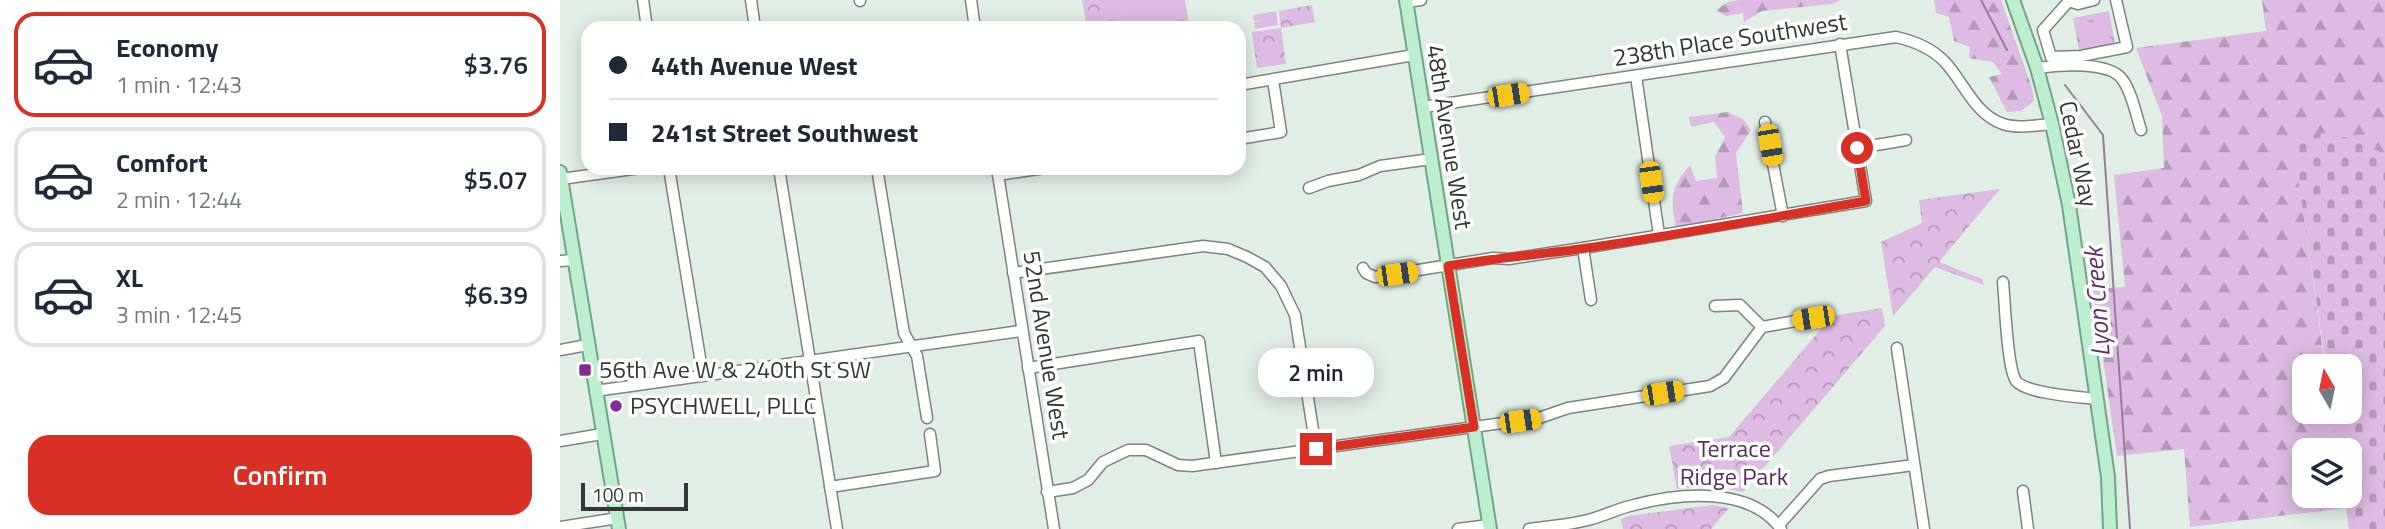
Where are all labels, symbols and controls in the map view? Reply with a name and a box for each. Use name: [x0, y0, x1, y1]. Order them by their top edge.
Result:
street label: 238th Place Southwest: [1611, 3, 1850, 75]
text: Economy: [116, 28, 218, 67]
icon: car: [32, 33, 95, 96]
street label: 48th Avenue West: [1418, 42, 1482, 232]
text: $3.76: [464, 45, 528, 84]
text: 44th Avenue West: [651, 46, 857, 85]
text: 1 min · 12:43: [116, 67, 242, 102]
car: [1486, 81, 1531, 109]
street label: Cedar Way: [2050, 97, 2108, 211]
text: 241st Street Southwest: [651, 113, 918, 152]
car: [1757, 122, 1784, 168]
route start: [1841, 132, 1873, 164]
text: Comfort: [116, 143, 208, 182]
icon: car: [32, 148, 95, 211]
text: $5.07: [464, 160, 528, 199]
car: [1638, 160, 1665, 204]
text: 2 min · 12:44: [116, 182, 242, 217]
water label: Lyon Creek: [2073, 243, 2120, 358]
street label: 52nd Avenue West: [1014, 248, 1080, 442]
text: XL: [116, 258, 143, 297]
car: [1375, 261, 1420, 287]
icon: car: [32, 263, 95, 326]
text: $6.39: [464, 275, 528, 314]
text: 3 min · 12:45: [116, 297, 242, 332]
car: [1791, 304, 1836, 332]
callout: 2 min: [1258, 348, 1374, 396]
place label: 56th Ave W & 240th St SW: [599, 351, 871, 387]
north arrow: [2292, 354, 2362, 424]
map controls: [2292, 354, 2362, 508]
text: 2 min: [1288, 355, 1344, 390]
marker: 56th Ave W & 240th St SW: [577, 362, 593, 378]
car: [1641, 379, 1686, 407]
place label: PSYCHWELL, PLLC: [630, 387, 816, 423]
marker: PSYCHWELL, PLLC: [608, 398, 624, 414]
car: [1498, 408, 1543, 434]
park label: Terrace Ridge Park: [1680, 430, 1789, 494]
route end: [1300, 433, 1332, 465]
button: Confirm: [28, 435, 532, 515]
button: layers: [2292, 438, 2362, 508]
scale bar: [581, 480, 688, 512]
text: 100 m: [592, 480, 644, 509]

